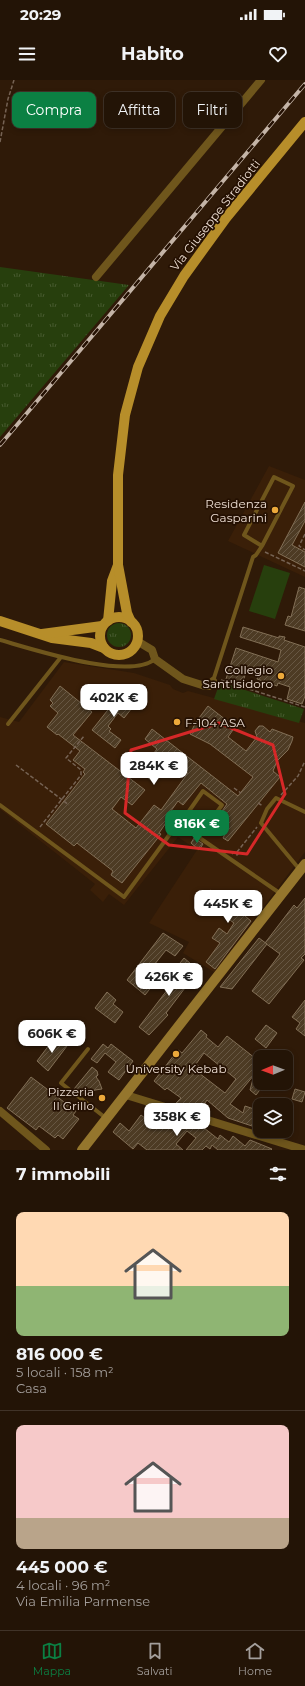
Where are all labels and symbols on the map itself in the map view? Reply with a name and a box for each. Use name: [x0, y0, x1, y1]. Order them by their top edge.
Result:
street label: Via Giuseppe Stradiotti: [167, 156, 263, 274]
place label: Residenza Gasparini: [205, 496, 267, 525]
marker: Residenza Gasparini: [270, 505, 280, 515]
place label: Collegio Sant'Isidoro: [203, 662, 273, 691]
marker: Collegio Sant'Isidoro: [276, 671, 286, 681]
pin: 402K €: [81, 684, 147, 718]
place label: F-104 ASA: [185, 715, 245, 730]
marker: F-104 ASA: [172, 717, 182, 727]
pin: 284K €: [121, 752, 187, 786]
pin: 816K €: [164, 810, 230, 844]
pin: 445K €: [195, 890, 261, 924]
pin: 426K €: [136, 963, 202, 997]
pin: 606K €: [19, 1020, 85, 1054]
marker: University Kebab: [171, 1049, 181, 1059]
north arrow: [253, 1050, 293, 1090]
place label: University Kebab: [125, 1061, 227, 1076]
place label: Pizzeria Il Grillo: [48, 1084, 94, 1113]
marker: Pizzeria Il Grillo: [97, 1093, 107, 1103]
pin: 358K €: [144, 1103, 210, 1137]

